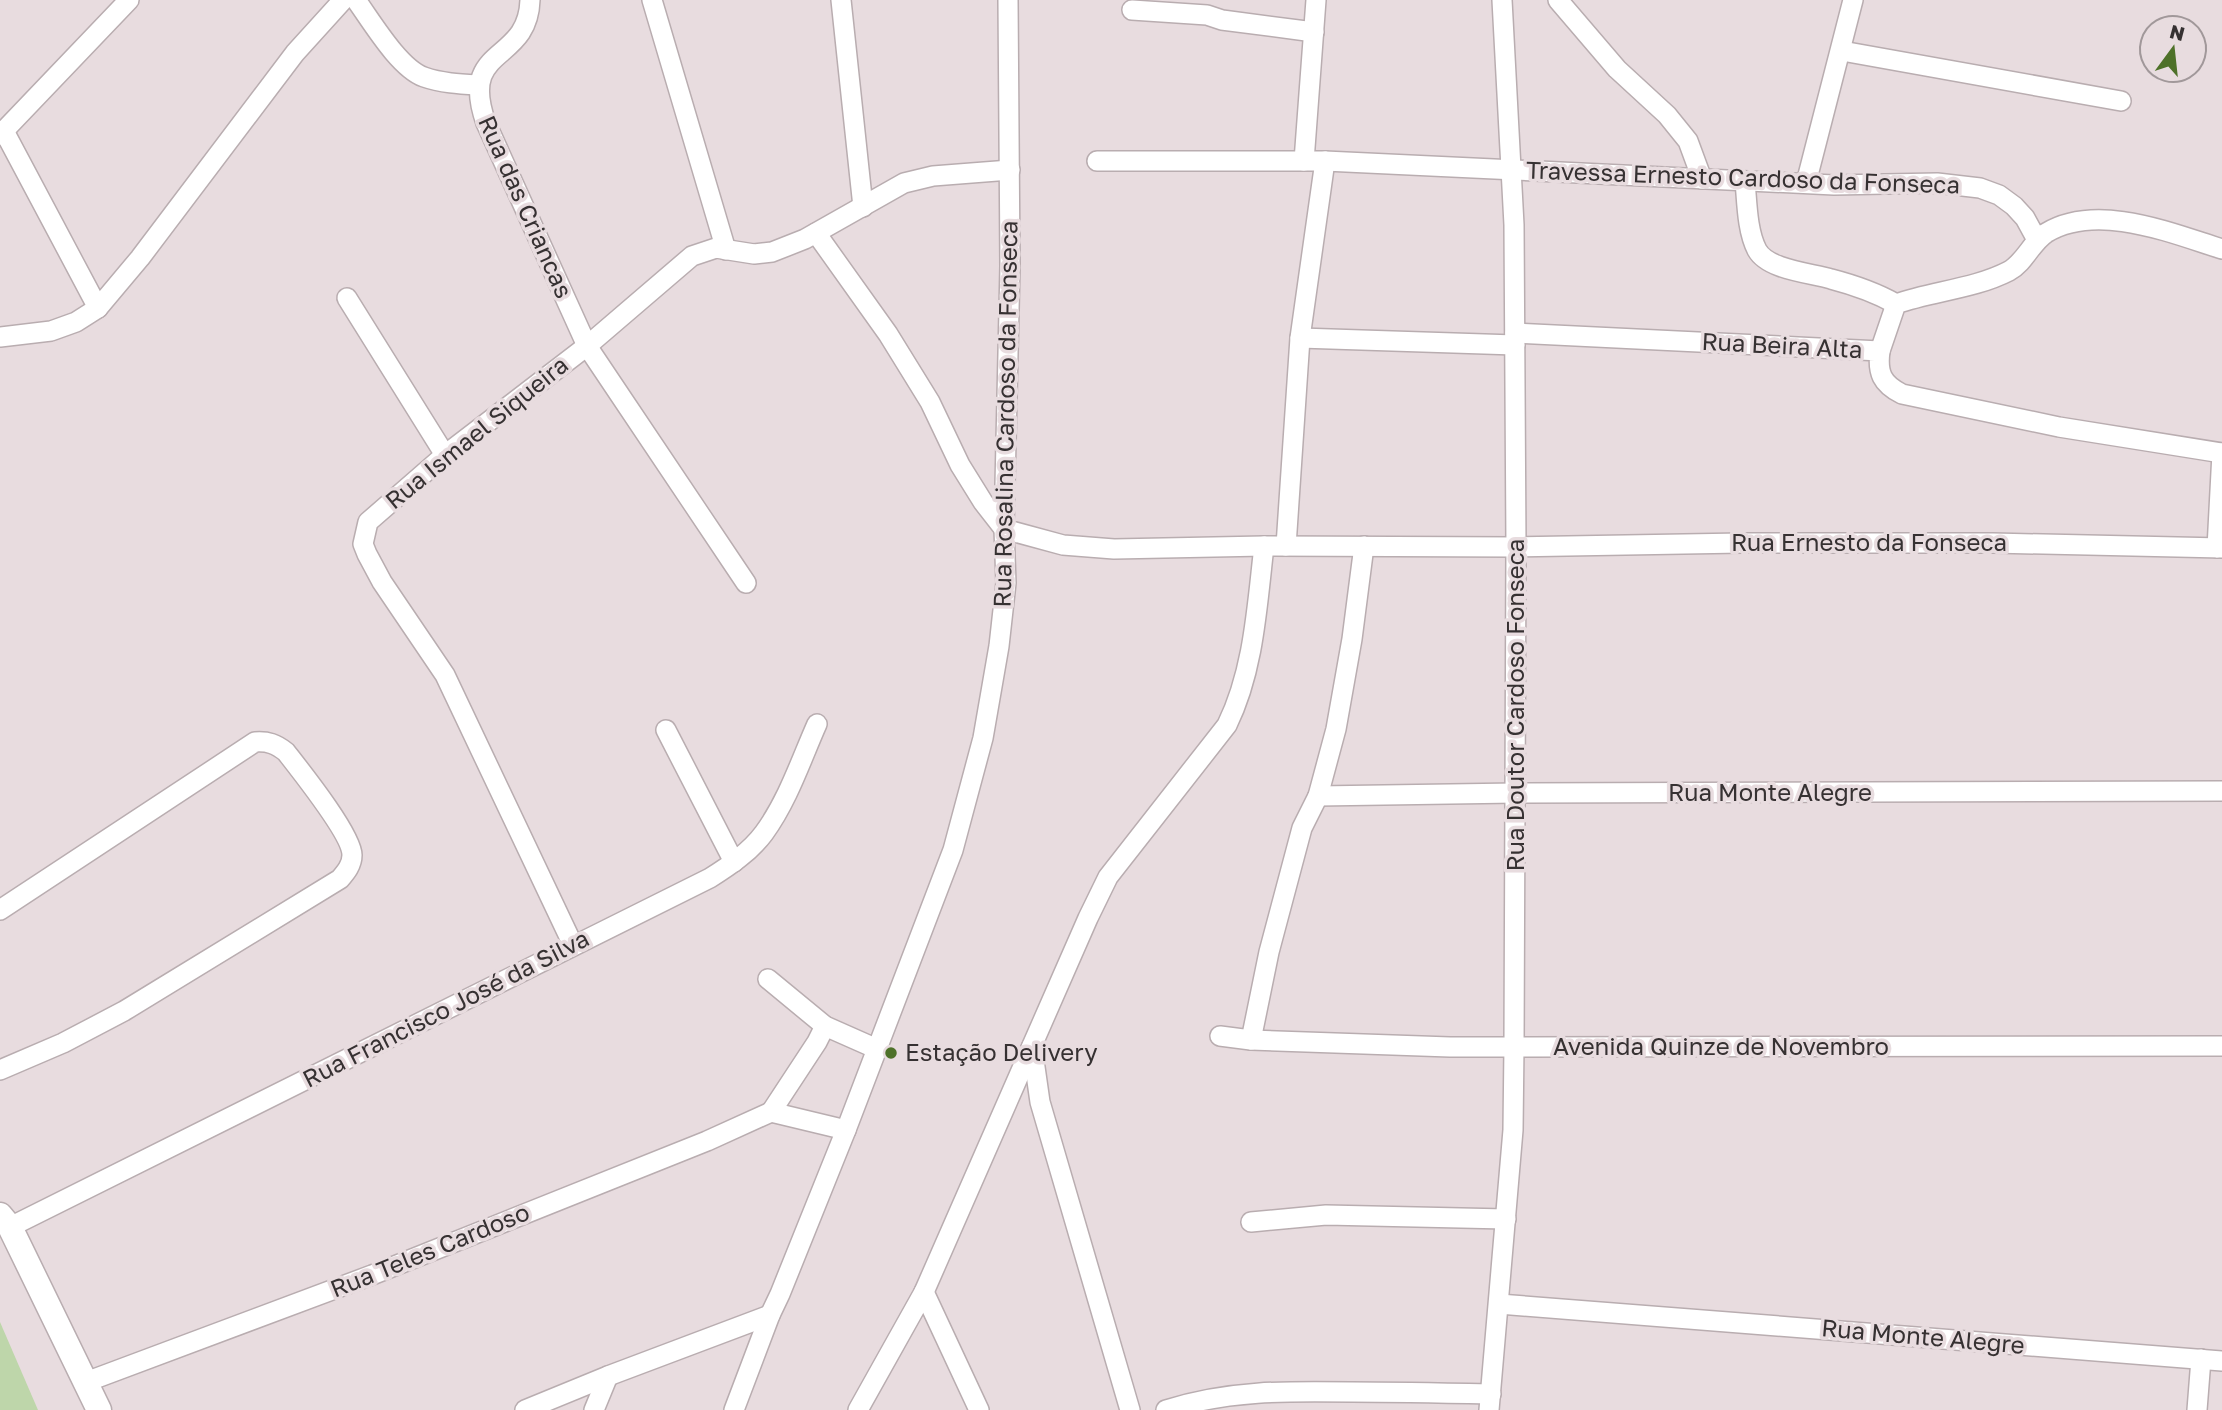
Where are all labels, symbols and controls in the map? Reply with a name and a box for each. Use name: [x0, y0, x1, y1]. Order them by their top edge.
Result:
north arrow: [2138, 14, 2208, 84]
text: N: [2168, 19, 2187, 45]
street label: Rua das Criancas: [473, 111, 580, 302]
street label: Travessa Ernesto Cardoso da Fonseca: [1526, 154, 1961, 199]
street label: Rua Rosalina Cardoso da Fonseca: [987, 220, 1022, 608]
street label: Rua Beira Alta: [1701, 326, 1863, 363]
street label: Rua Ismael Siqueira: [379, 349, 573, 514]
street label: Rua Ernesto da Fonseca: [1731, 527, 2007, 556]
street label: Rua Doutor Cardoso Fonseca: [1500, 539, 1529, 871]
street label: Rua Monte Alegre: [1668, 777, 1872, 806]
street label: Rua Francisco José da Silva: [297, 923, 593, 1093]
street label: Avenida Quinze de Novembro: [1553, 1031, 1889, 1060]
place label: Estação Delivery: [905, 1037, 1098, 1066]
marker: Estação Delivery: [883, 1045, 899, 1061]
street label: Rua Teles Cardoso: [326, 1196, 533, 1303]
street label: Rua Monte Alegre: [1820, 1312, 2026, 1359]

